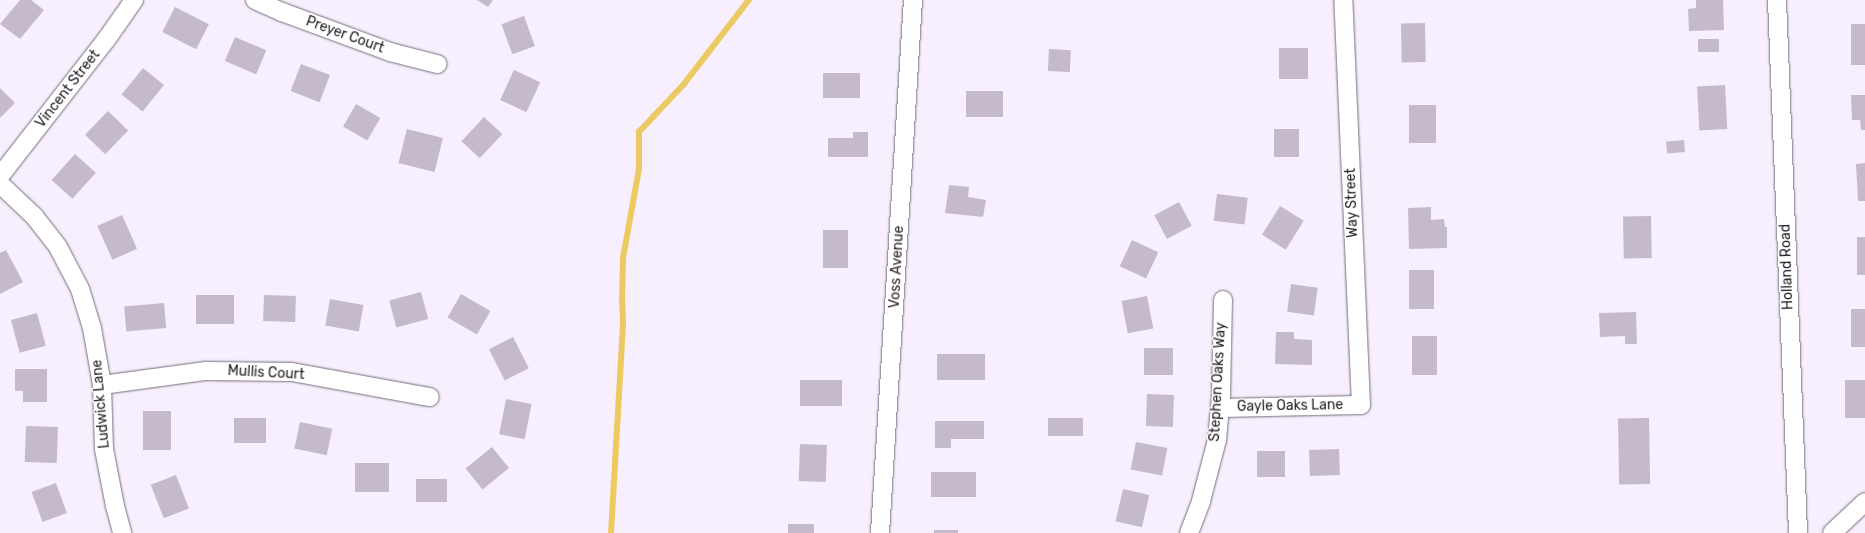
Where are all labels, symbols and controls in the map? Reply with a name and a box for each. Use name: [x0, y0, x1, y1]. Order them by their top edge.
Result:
street label: Preyer Court: [303, 13, 387, 57]
street label: Vincent Street: [32, 47, 104, 131]
street label: Way Street: [1342, 168, 1362, 238]
street label: Holland Road: [1777, 224, 1797, 310]
street label: Voss Avenue: [886, 225, 908, 309]
street label: Stephen Oaks Way: [1206, 322, 1230, 442]
street label: Ludwick Lane: [89, 359, 113, 449]
street label: Mullis Court: [227, 363, 305, 383]
street label: Gayle Oaks Lane: [1237, 397, 1343, 415]

